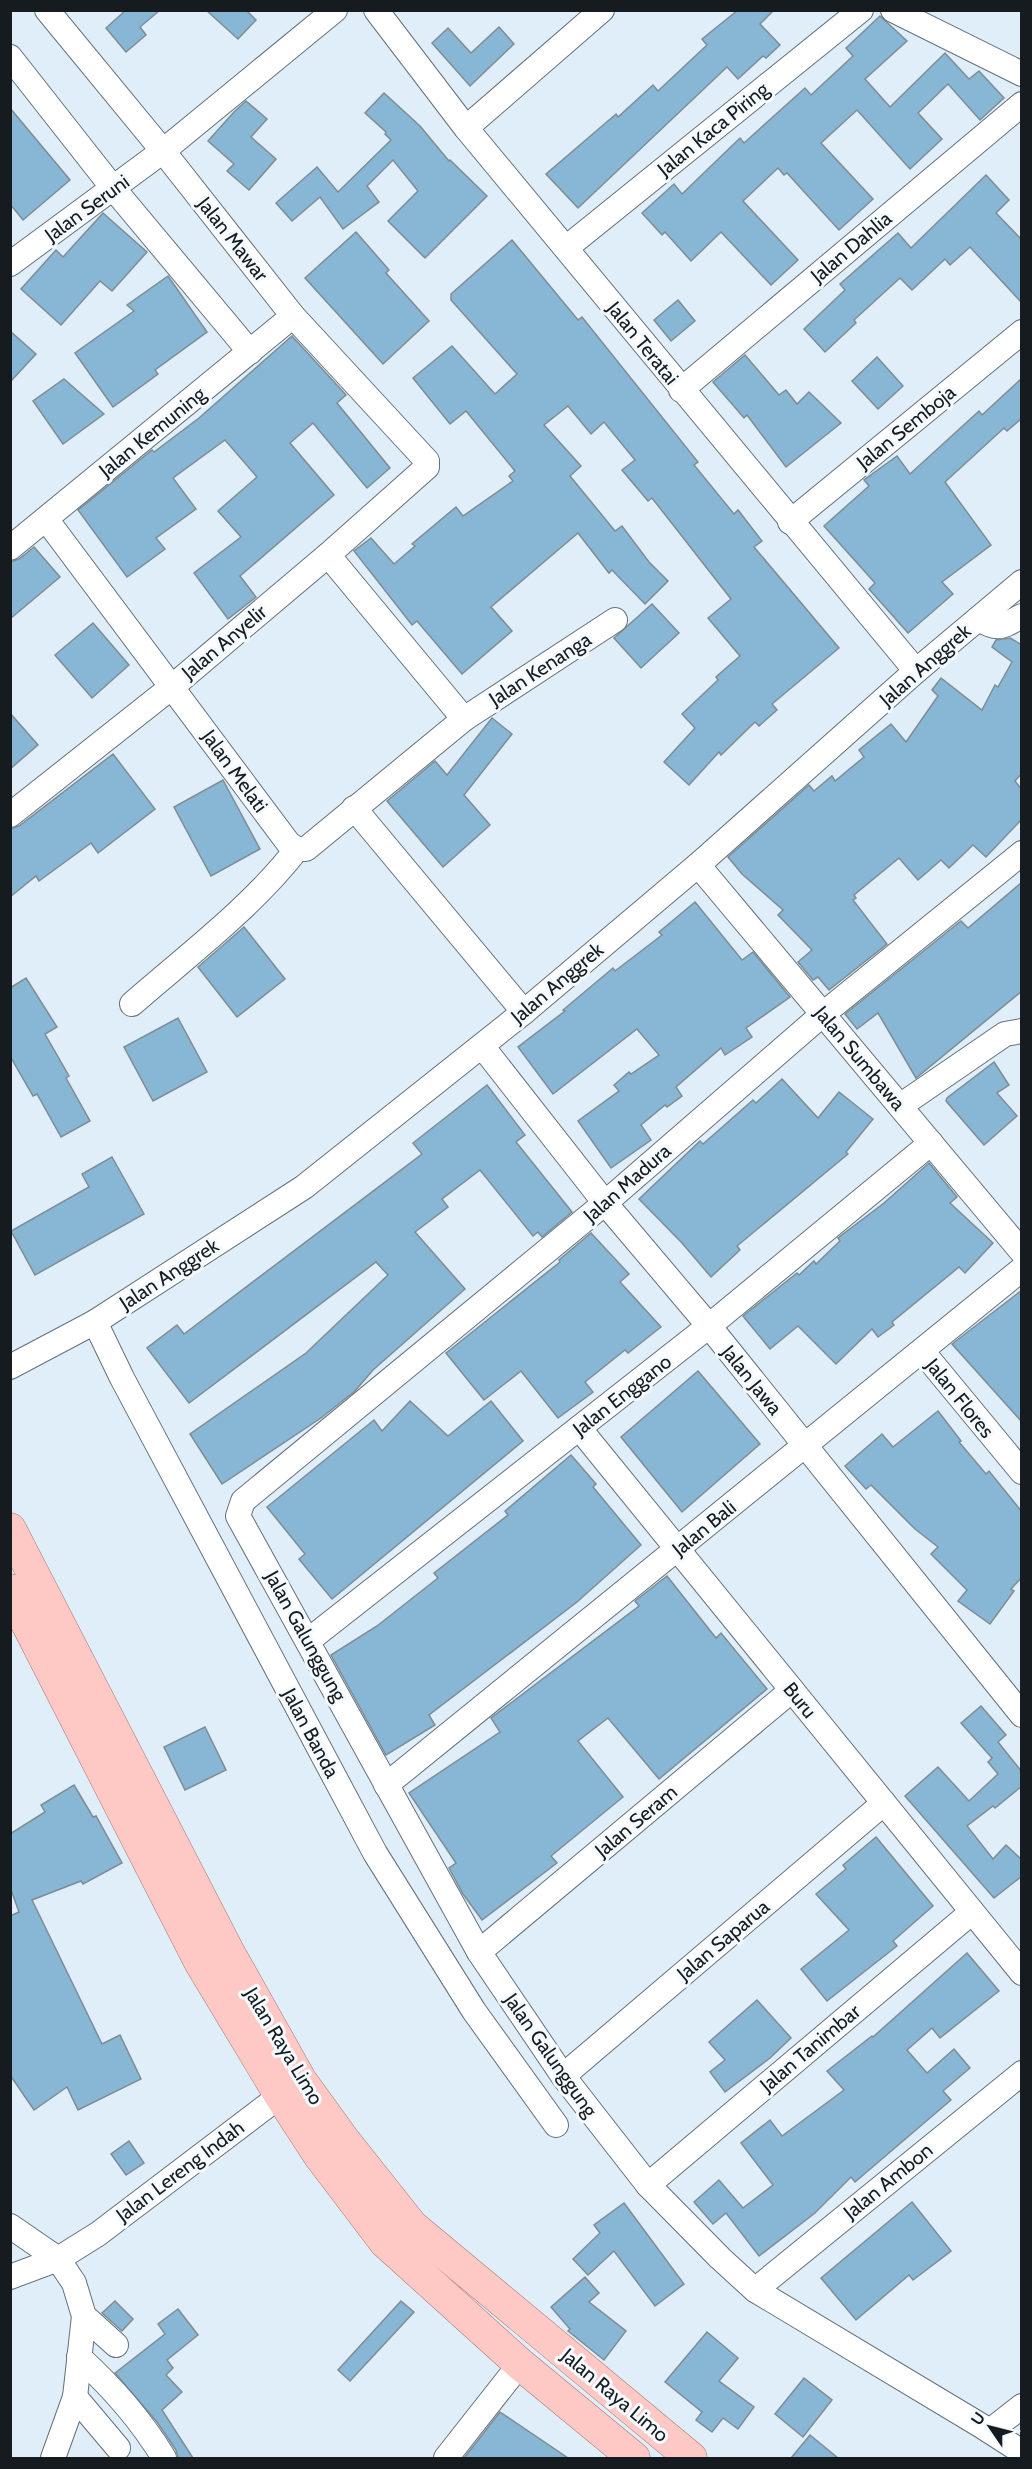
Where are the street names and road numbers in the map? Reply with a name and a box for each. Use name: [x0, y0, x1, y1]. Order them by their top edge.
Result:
street label: Jalan Kaca Piring: [652, 76, 774, 182]
street label: Jalan Seruni: [39, 169, 134, 247]
street label: Jalan Mawar: [192, 191, 274, 286]
street label: Jalan Dahlia: [805, 206, 897, 288]
street label: Jalan Teratai: [602, 296, 684, 389]
street label: Jalan Semboja: [851, 380, 960, 475]
street label: Jalan Kemuning: [93, 381, 211, 483]
street label: Jalan Anyelir: [176, 599, 272, 685]
street label: Jalan Anggrek: [874, 619, 976, 712]
street label: Jalan Kenanga: [484, 627, 596, 711]
street label: Jalan Melati: [197, 724, 273, 817]
street label: Jalan Anggrek: [505, 937, 608, 1029]
street label: Jalan Sumbawa: [809, 1000, 911, 1115]
street label: Jalan Madura: [578, 1138, 676, 1228]
street label: Jalan Anggrek: [114, 1233, 223, 1315]
street label: Jalan Jawa: [716, 1340, 788, 1420]
street label: Jalan Enggano: [567, 1349, 676, 1441]
street label: Jalan Flores: [920, 1353, 999, 1443]
street label: Jalan Bali: [667, 1495, 741, 1562]
street label: Jalan Galunggung: [260, 1566, 352, 1706]
street label: Buru: [778, 1677, 822, 1723]
street label: Jalan Banda: [277, 1683, 345, 1782]
street label: Jalan Seram: [589, 1780, 682, 1863]
street label: Jalan Saparua: [671, 1894, 774, 1986]
street label: Jalan Raya Limo: [239, 1982, 328, 2109]
street label: Jalan Galunggung: [499, 1988, 603, 2122]
street label: Jalan Tanimbar: [754, 1999, 866, 2098]
street label: Jalan Lereng Indah: [110, 2115, 249, 2228]
street label: Jalan Ambon: [838, 2138, 937, 2225]
street label: Jalan Raya Limo: [556, 2343, 673, 2447]

